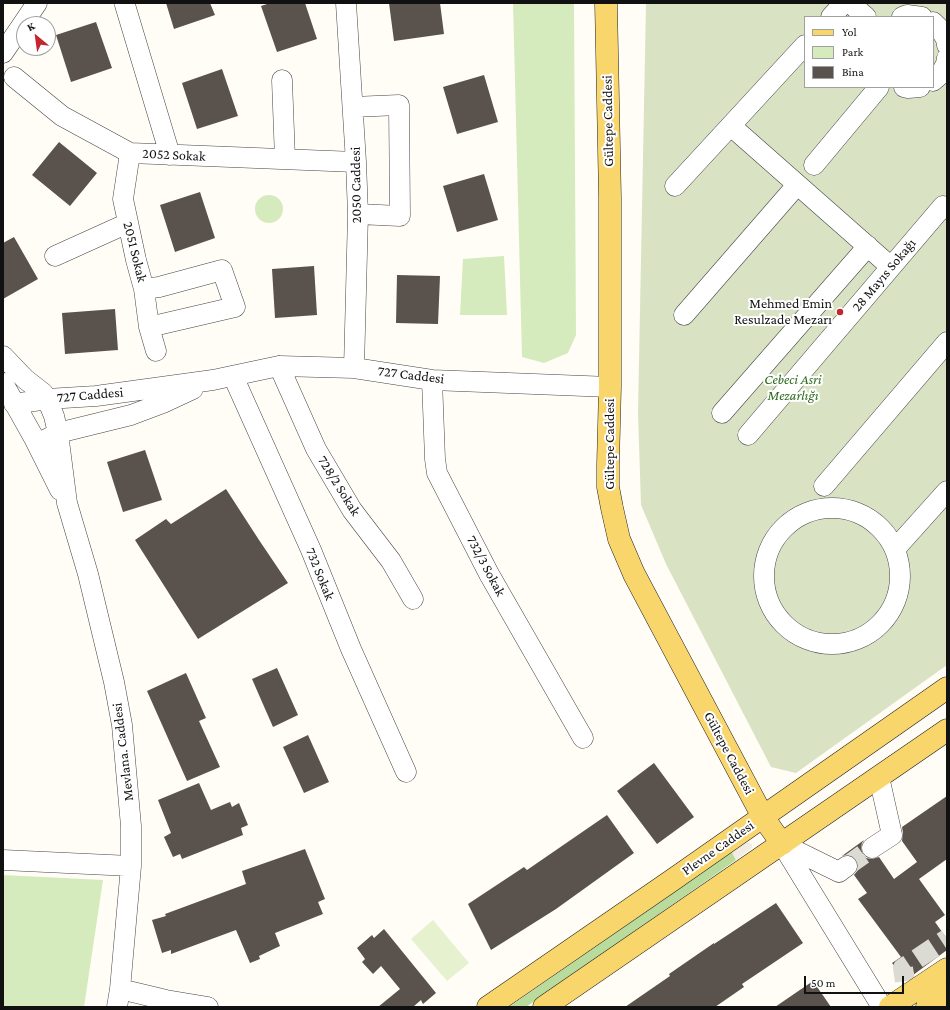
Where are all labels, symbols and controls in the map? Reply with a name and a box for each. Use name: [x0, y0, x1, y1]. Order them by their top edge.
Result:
north arrow: [16, 16, 56, 56]
legend: [804, 16, 934, 88]
text: K: [25, 19, 37, 33]
text: Yol: [842, 25, 857, 39]
text: Park: [842, 45, 863, 59]
text: Bina: [842, 65, 864, 79]
street label: Gültepe Caddesi: [599, 75, 617, 167]
street label: 2052 Sokak: [142, 145, 206, 165]
street label: 2050 Caddesi: [347, 147, 365, 223]
street label: 2051 Sokak: [119, 220, 151, 284]
street label: 28 Mayıs Sokağı: [849, 235, 919, 315]
place label: Mehmed Emin Resulzade Mezarı: [734, 296, 832, 328]
marker: Mehmed Emin Resulzade Mezarı: [835, 307, 845, 317]
street label: 727 Caddesi: [377, 363, 445, 387]
park label: Cebeci Asri Mezarlığı: [764, 372, 822, 404]
street label: 727 Caddesi: [56, 384, 124, 406]
street label: Gültepe Caddesi: [602, 398, 618, 490]
street label: 728/2 Sokak: [314, 453, 364, 519]
street label: 732/3 Sokak: [463, 533, 509, 599]
street label: 732 Sokak: [302, 545, 338, 603]
street label: Mevlana. Caddesi: [109, 702, 137, 802]
street label: Gültepe Caddesi: [700, 709, 758, 797]
street label: Plevne Caddesi: [679, 817, 757, 879]
scale bar: [806, 968, 906, 994]
text: 50 m: [811, 976, 835, 990]

